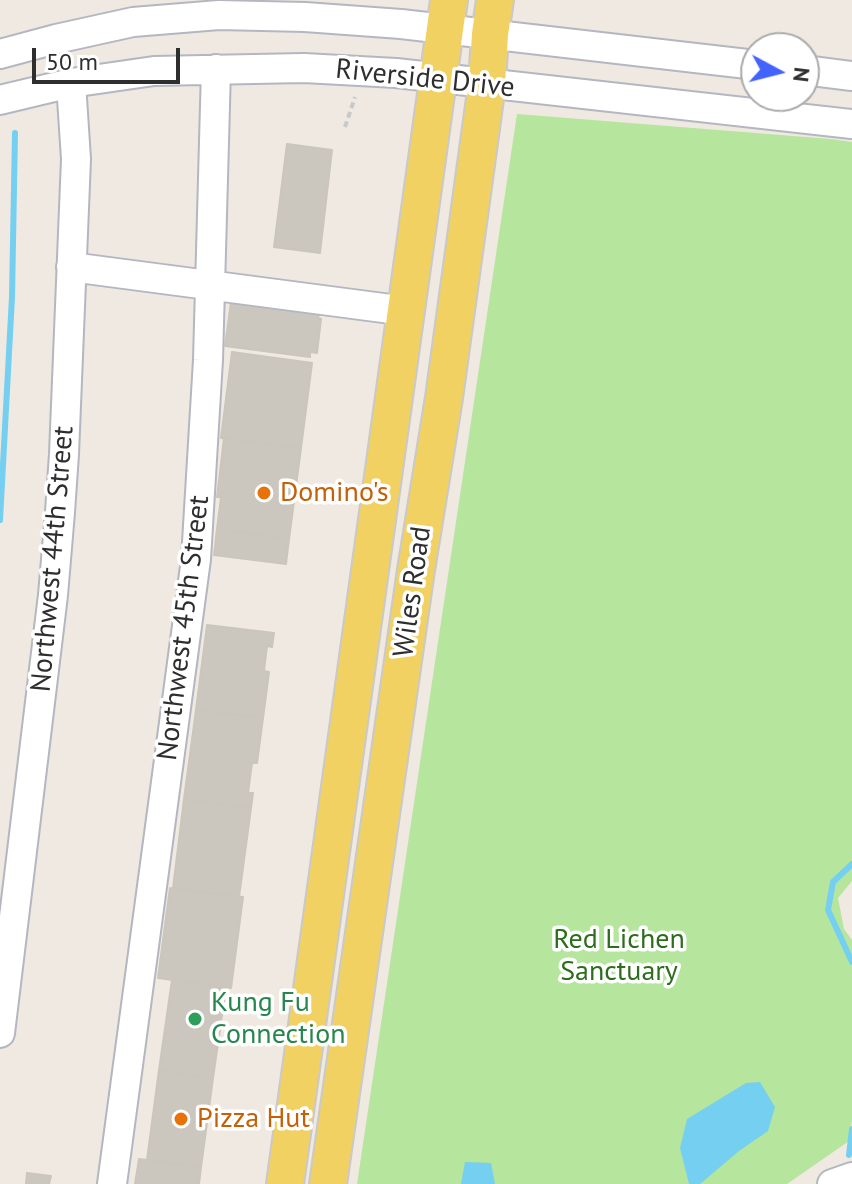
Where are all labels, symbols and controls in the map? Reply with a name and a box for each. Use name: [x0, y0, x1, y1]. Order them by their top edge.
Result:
scale bar: [36, 32, 184, 82]
north arrow: [740, 32, 820, 112]
text: 50 m: [46, 46, 98, 77]
street label: Riverside Drive: [334, 53, 516, 105]
text: N: [787, 66, 817, 84]
street label: Northwest 44th Street: [25, 425, 81, 693]
place label: Domino's: [280, 476, 389, 510]
marker: Domino's: [255, 484, 273, 502]
street label: Northwest 45th Street: [151, 494, 217, 762]
street label: Wiles Road: [387, 524, 439, 660]
park label: Red Lichen Sanctuary: [553, 923, 685, 989]
place label: Kung Fu Connection: [211, 986, 346, 1052]
marker: Kung Fu Connection: [186, 1010, 204, 1028]
place label: Pizza Hut: [197, 1102, 310, 1136]
marker: Pizza Hut: [172, 1110, 190, 1128]

